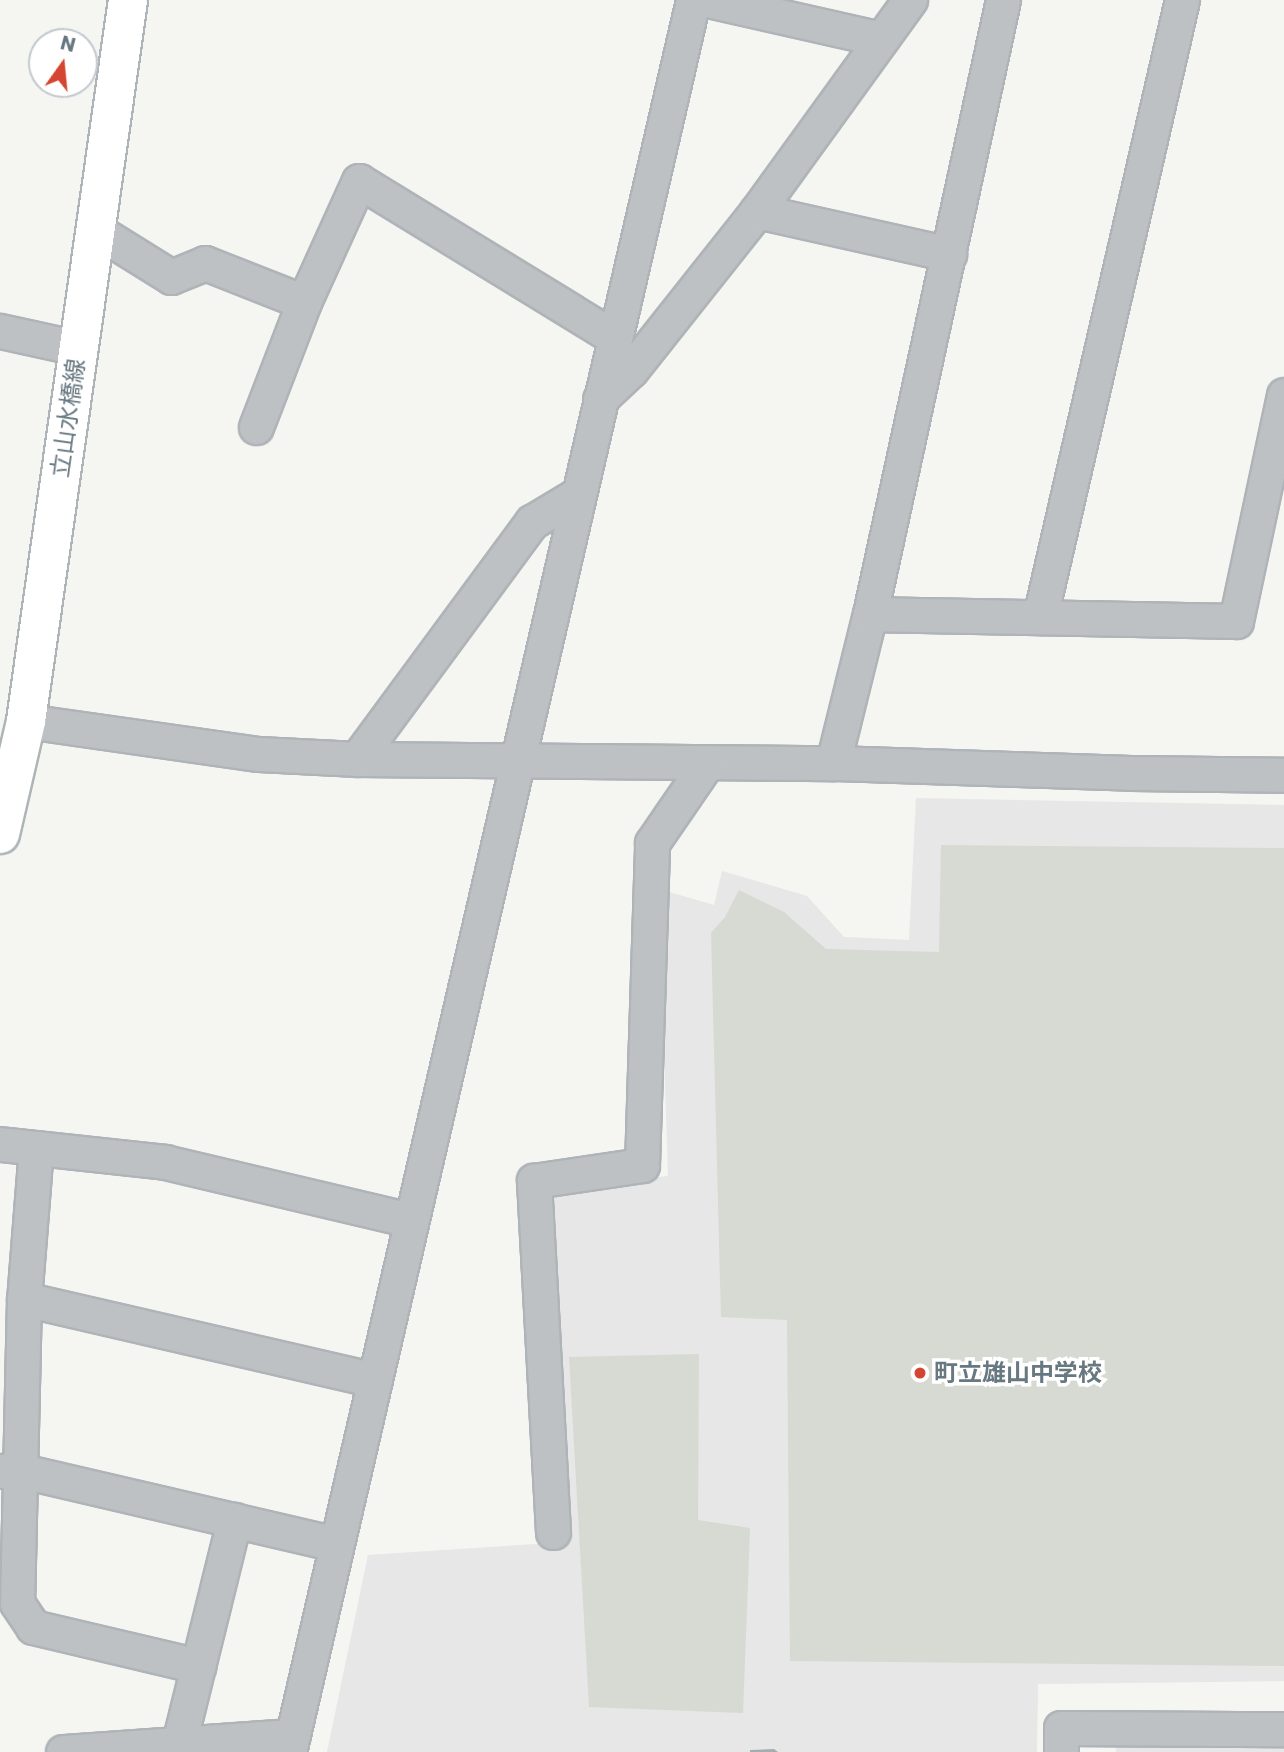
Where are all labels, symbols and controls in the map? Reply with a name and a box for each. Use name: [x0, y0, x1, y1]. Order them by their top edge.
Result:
north arrow: [28, 28, 98, 98]
text: N: [58, 29, 78, 59]
street label: 立山水橋線: [45, 357, 91, 479]
place label: 町立雄山中学校: [934, 1359, 1102, 1387]
marker: 町立雄山中学校: [912, 1365, 928, 1381]

